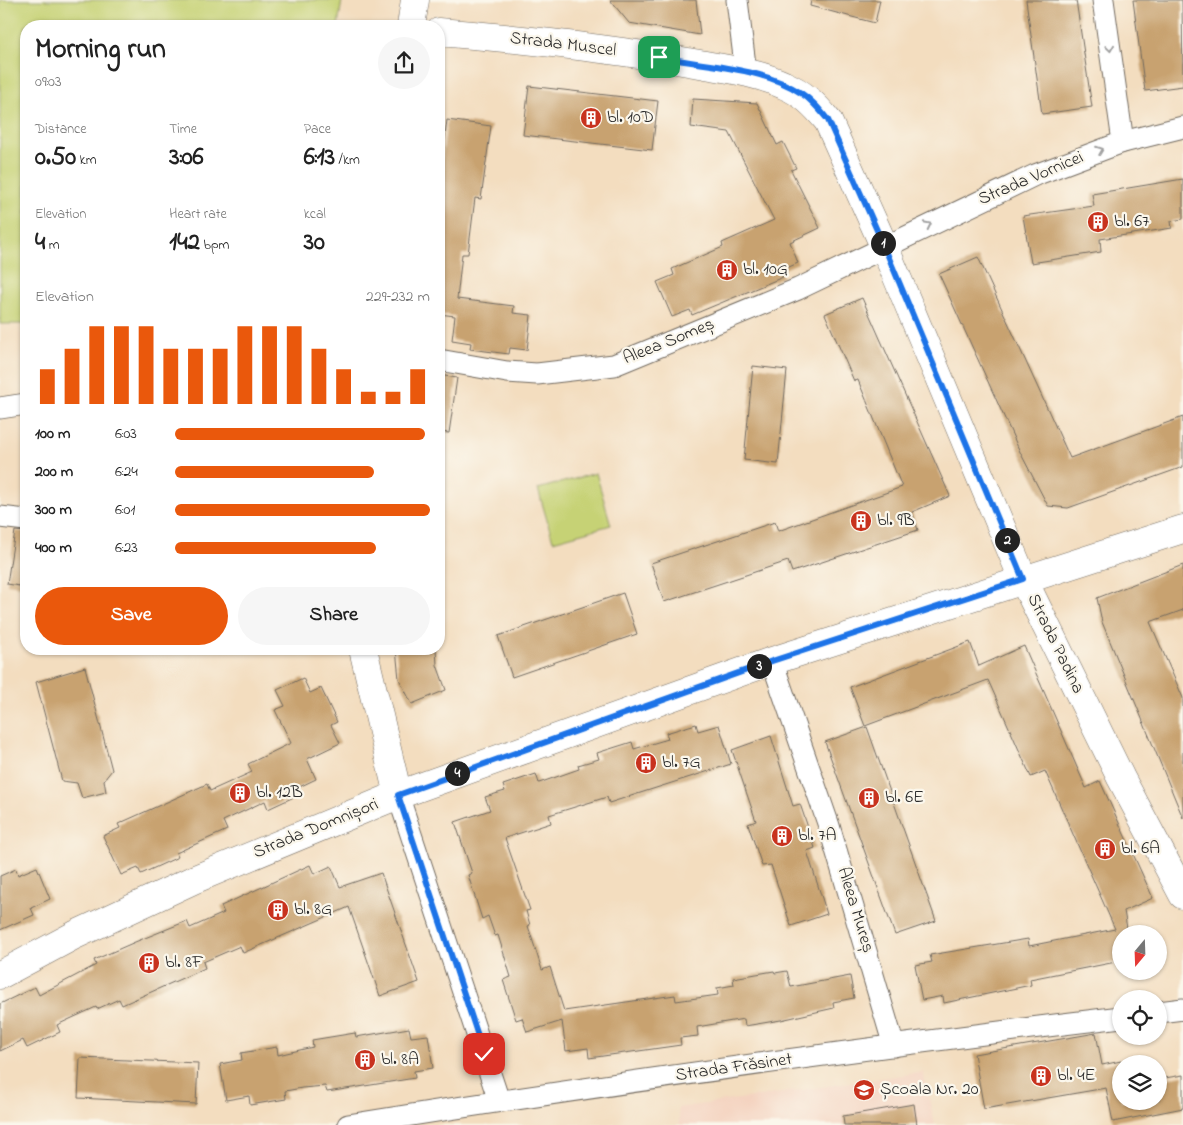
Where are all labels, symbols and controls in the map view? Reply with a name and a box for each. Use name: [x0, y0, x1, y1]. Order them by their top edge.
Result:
street label: Strada Muscel: [508, 26, 618, 64]
text: Morning run: [35, 30, 166, 71]
pin: [638, 36, 680, 78]
button: share: [378, 37, 430, 89]
icon: arrive: [645, 43, 673, 71]
one-way arrow: [1104, 45, 1115, 53]
text: 09:03: [35, 70, 62, 94]
place label: bl. 10D: [607, 105, 654, 131]
building icon: bl. 10D: [579, 106, 603, 130]
text: Distance: [35, 119, 87, 140]
text: Time: [169, 119, 197, 140]
text: Pace: [304, 119, 331, 140]
text: 0.50: [35, 140, 76, 176]
text: 3:06: [169, 140, 204, 176]
text: 6:13: [304, 140, 335, 176]
street label: Strada Vornicei: [974, 145, 1088, 213]
one-way arrow: [1095, 146, 1104, 156]
text: km: [76, 150, 97, 171]
text: /km: [335, 150, 360, 171]
text: Elevation: [35, 204, 86, 225]
text: Heart rate: [169, 204, 227, 225]
text: kcal: [304, 204, 326, 225]
place label: bl. 67: [1114, 209, 1150, 235]
building icon: bl. 67: [1086, 210, 1110, 234]
one-way arrow: [923, 221, 932, 232]
text: 4: [35, 225, 45, 261]
text: 142: [169, 225, 200, 261]
text: 30: [304, 225, 325, 261]
pin: 1: [870, 230, 896, 256]
text: 1: [881, 233, 886, 254]
text: m: [45, 235, 60, 256]
text: bpm: [200, 235, 229, 256]
place label: bl. 10G: [743, 257, 788, 283]
building icon: bl. 10G: [715, 258, 739, 282]
text: Elevation: [35, 285, 94, 309]
text: 229–232 m: [366, 285, 430, 309]
street label: Aleea Someș: [619, 312, 719, 372]
text: 100 m: [35, 422, 70, 446]
text: 6:03: [115, 422, 137, 446]
text: 200 m: [35, 460, 73, 484]
text: 6:24: [115, 460, 138, 484]
text: 300 m: [35, 498, 72, 522]
text: 6:01: [115, 498, 135, 522]
place label: bl. 9B: [877, 508, 915, 534]
building icon: bl. 9B: [849, 509, 873, 533]
pin: 2: [994, 528, 1020, 552]
text: 2: [1004, 530, 1011, 551]
text: 400 m: [35, 536, 72, 560]
text: 6:23: [115, 536, 138, 560]
button: Save: [35, 587, 228, 645]
button: Share: [238, 587, 430, 645]
street label: Strada Padina: [1020, 590, 1090, 698]
pin: 3: [746, 654, 772, 678]
text: 3: [757, 656, 762, 677]
place label: bl. 7G: [662, 750, 701, 776]
building icon: bl. 7G: [634, 751, 658, 775]
pin: 4: [444, 760, 470, 786]
text: 4: [455, 763, 460, 784]
place label: bl. 12B: [256, 780, 303, 806]
building icon: bl. 12B: [228, 781, 252, 805]
place label: bl. 6E: [885, 785, 924, 811]
building icon: bl. 6E: [857, 786, 881, 810]
street label: Strada Domnișori: [249, 792, 383, 866]
place label: bl. 7A: [798, 823, 837, 849]
building icon: bl. 7A: [770, 824, 794, 848]
place label: bl. 6A: [1121, 836, 1160, 862]
building icon: bl. 6A: [1093, 837, 1117, 861]
street label: Aleea Mureș: [830, 864, 880, 956]
place label: bl. 8G: [294, 897, 332, 923]
building icon: bl. 8G: [266, 898, 290, 922]
north arrow: [1112, 925, 1168, 980]
map controls: [1112, 925, 1167, 1110]
place label: bl. 8F: [165, 950, 204, 976]
building icon: bl. 8F: [137, 951, 161, 975]
button: locate: [1112, 990, 1167, 1045]
pin: [463, 1033, 505, 1075]
icon: check: [470, 1040, 498, 1068]
place label: bl. 8A: [381, 1047, 419, 1073]
street label: Strada Frăsinet: [674, 1047, 794, 1089]
building icon: bl. 8A: [353, 1048, 377, 1072]
button: layers: [1112, 1055, 1167, 1110]
place label: bl. 4E: [1057, 1063, 1096, 1089]
building icon: bl. 4E: [1029, 1064, 1053, 1088]
place label: Școala Nr. 20: [880, 1077, 979, 1103]
school or university icon: Școala Nr. 20: [852, 1078, 876, 1102]

